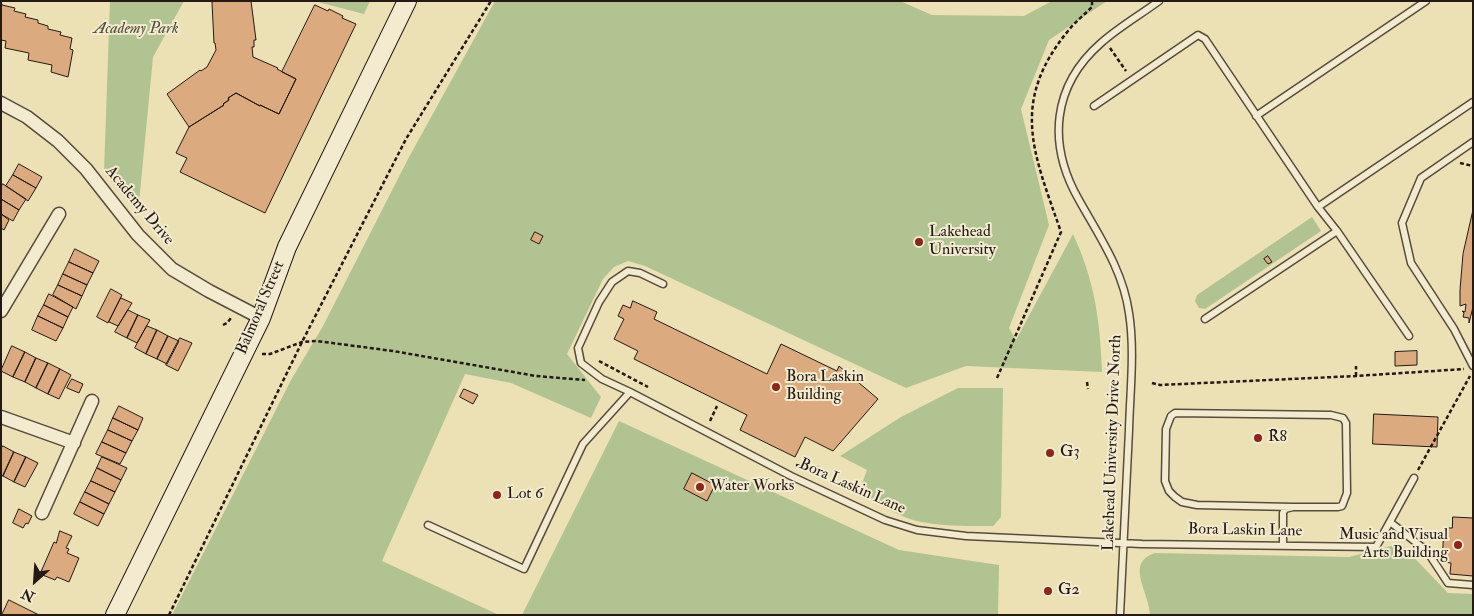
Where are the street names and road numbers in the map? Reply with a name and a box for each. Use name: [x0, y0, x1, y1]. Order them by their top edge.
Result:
street label: Academy Drive: [100, 163, 178, 249]
street label: Balmoral Street: [233, 258, 289, 358]
street label: Lakehead University Drive North: [1100, 334, 1126, 552]
street label: Bora Laskin Lane: [796, 455, 908, 519]
street label: Bora Laskin Lane: [1188, 520, 1302, 542]

